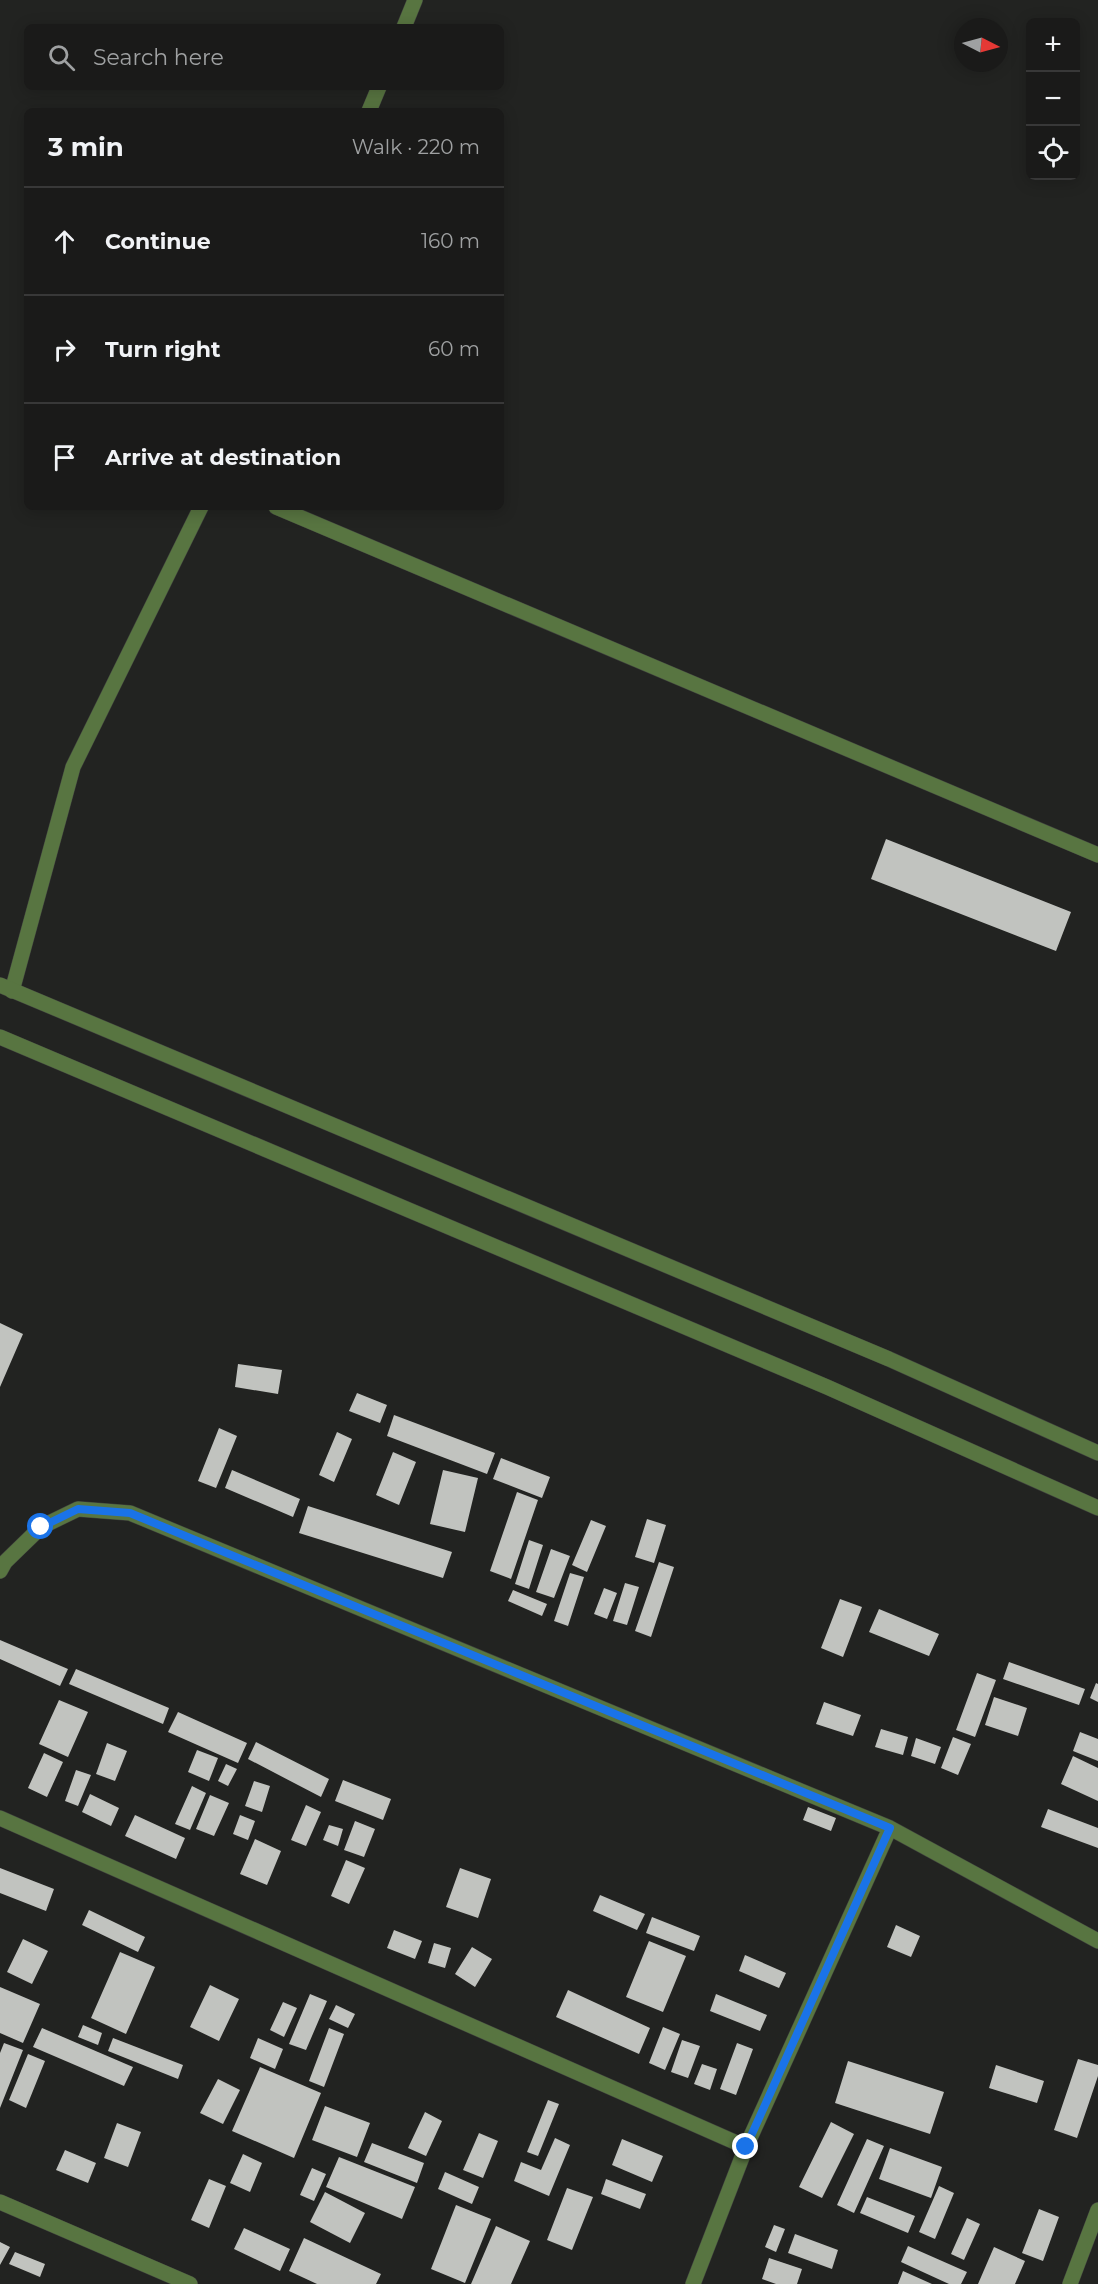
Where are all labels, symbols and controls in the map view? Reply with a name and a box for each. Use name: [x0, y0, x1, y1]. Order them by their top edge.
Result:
north arrow: [954, 18, 1008, 72]
map controls: [1026, 18, 1080, 180]
button: +: [1026, 18, 1080, 72]
search box: [24, 24, 504, 90]
icon: search: [45, 41, 78, 74]
text: Search here: [93, 44, 224, 71]
button: −: [1026, 72, 1080, 126]
button: locate: [1026, 126, 1080, 180]
text: 3 min: [48, 131, 124, 163]
text: Walk · 220 m: [352, 135, 480, 159]
icon: ahead: [48, 225, 81, 258]
text: Continue: [105, 228, 211, 255]
text: 160 m: [421, 229, 480, 253]
icon: right: [48, 333, 81, 366]
text: Turn right: [105, 336, 220, 363]
text: 60 m: [428, 337, 480, 361]
icon: arrive: [48, 441, 81, 474]
text: Arrive at destination: [105, 444, 341, 471]
route start: [27, 1513, 53, 1539]
route end: [732, 2133, 758, 2159]

